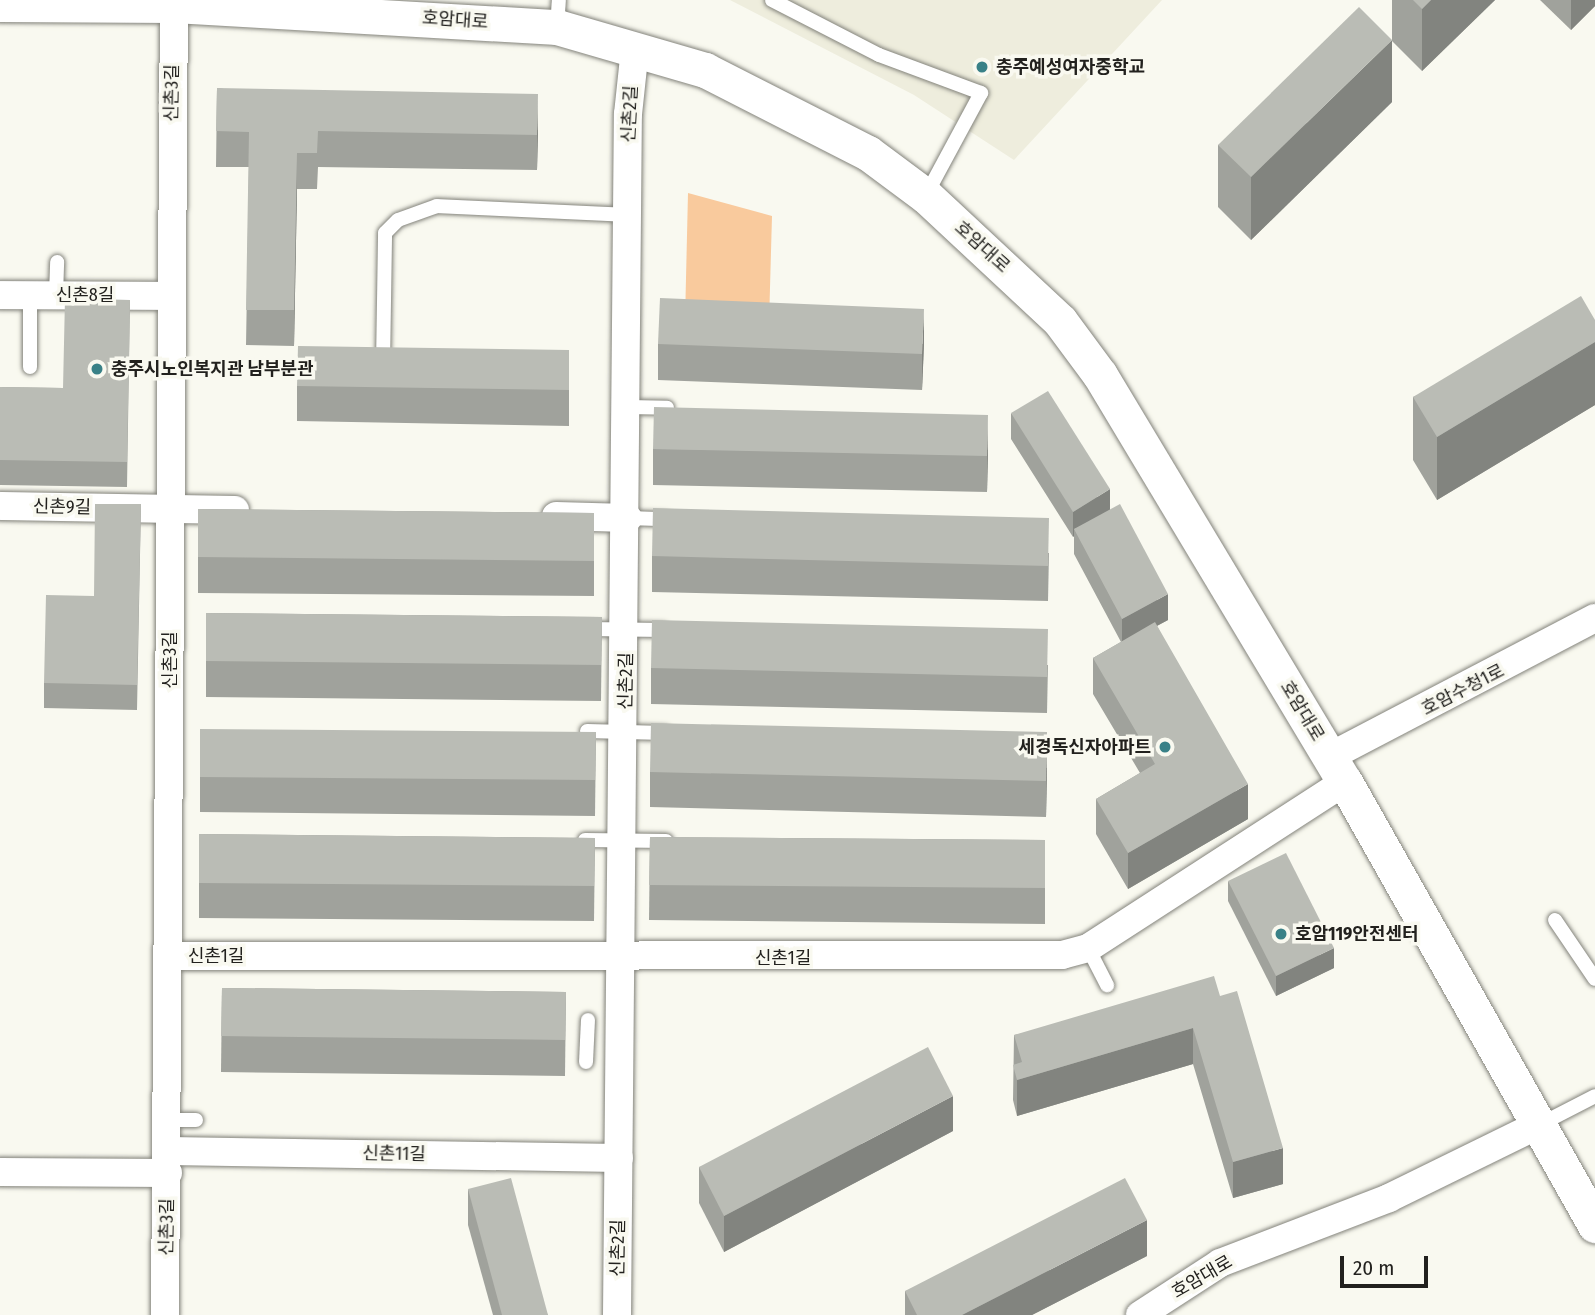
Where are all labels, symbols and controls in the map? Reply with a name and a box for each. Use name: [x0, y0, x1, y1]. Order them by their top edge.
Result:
street label: 호암대로: [421, 7, 489, 33]
place label: 충주예성여자중학교: [996, 56, 1145, 78]
marker: 충주예성여자중학교: [974, 59, 990, 75]
street label: 신촌3길: [161, 64, 183, 122]
street label: 신촌2길: [618, 85, 642, 143]
street label: 호암대로: [950, 217, 1014, 277]
street label: 신촌8길: [56, 284, 114, 306]
place label: 충주시노인복지관 남부분관: [111, 358, 313, 380]
marker: 충주시노인복지관 남부분관: [89, 361, 105, 377]
street label: 신촌9길: [33, 496, 91, 518]
street label: 신촌3길: [159, 631, 181, 689]
street label: 신촌2길: [615, 652, 637, 710]
street label: 호암수청1로: [1418, 660, 1508, 720]
street label: 호암대로: [1276, 677, 1328, 745]
place label: 세경독신자아파트: [1019, 736, 1151, 758]
marker: 세경독신자아파트: [1157, 739, 1173, 755]
place label: 호암119안전센터: [1295, 923, 1419, 945]
marker: 호암119안전센터: [1273, 926, 1289, 942]
street label: 신촌1길: [188, 945, 244, 967]
street label: 신촌1길: [755, 947, 811, 969]
street label: 신촌11길: [362, 1143, 426, 1165]
street label: 신촌3길: [156, 1198, 178, 1256]
street label: 신촌2길: [607, 1219, 629, 1277]
scale bar: [1343, 1242, 1430, 1286]
street label: 호암대로: [1168, 1251, 1236, 1303]
text: 20 m: [1353, 1255, 1394, 1281]

